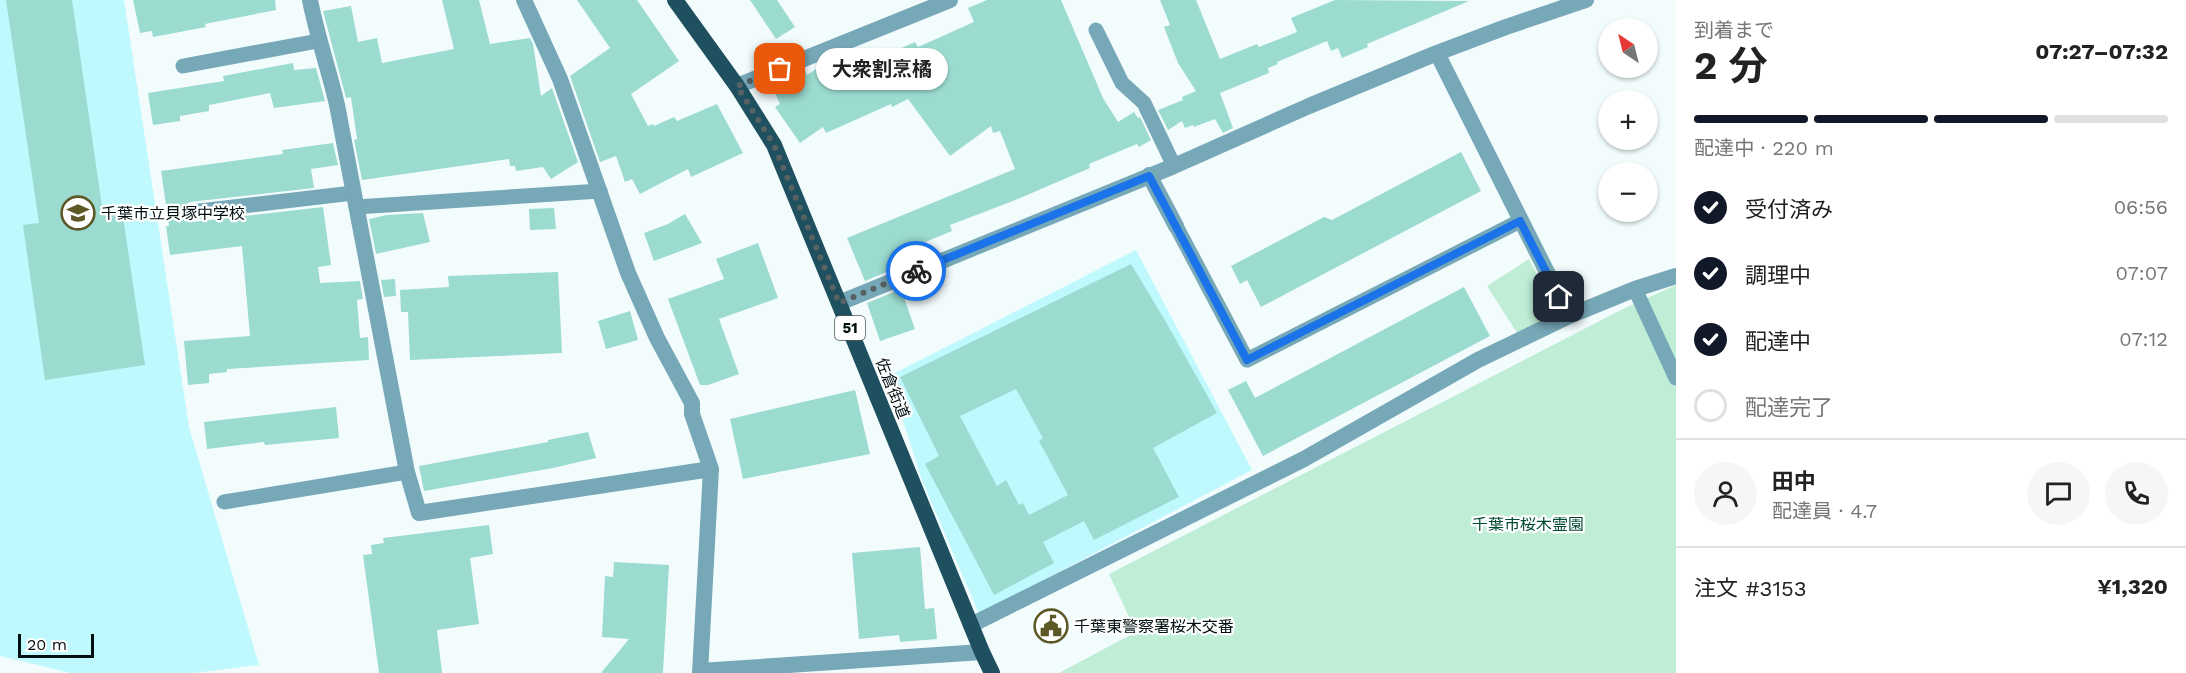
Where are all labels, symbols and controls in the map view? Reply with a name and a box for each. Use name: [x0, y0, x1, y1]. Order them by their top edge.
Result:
north arrow: [1598, 18, 1658, 78]
map controls: [1598, 18, 1658, 222]
text: 到着まで: [1694, 18, 1774, 42]
text: 07:27–07:32: [2035, 39, 2168, 64]
pin: [754, 43, 805, 94]
text: 2 分: [1694, 43, 1767, 88]
callout: 大衆割烹橘: [816, 48, 948, 90]
icon: bag: [763, 52, 796, 85]
text: 大衆割烹橘: [832, 57, 932, 81]
button: +: [1598, 90, 1658, 150]
text: 配達中 · 220 m: [1694, 136, 1834, 160]
button: −: [1598, 162, 1658, 222]
icon: check: [1694, 191, 1727, 224]
school or university icon: 千葉市立貝塚中学校: [60, 195, 96, 231]
text: 06:56: [2114, 195, 2168, 219]
text: 受付済み: [1745, 197, 1833, 222]
place label: 千葉市立貝塚中学校: [101, 204, 245, 223]
courier: [886, 241, 946, 301]
icon: bike: [900, 255, 933, 288]
icon: check: [1694, 257, 1727, 290]
text: 07:07: [2116, 261, 2168, 285]
text: 調理中: [1745, 263, 1811, 288]
pin: [1533, 271, 1584, 322]
icon: home: [1542, 280, 1575, 313]
road number: 51: [835, 316, 865, 340]
icon: check: [1694, 323, 1727, 356]
text: 07:12: [2119, 327, 2168, 351]
text: 配達中: [1745, 329, 1811, 354]
street label: 佐倉街道: [872, 355, 913, 421]
text: 配達完了: [1745, 395, 1833, 420]
button: person: [1694, 462, 1757, 525]
button: chat: [2027, 462, 2090, 525]
button: phone: [2105, 462, 2168, 525]
text: 田中: [1772, 469, 1816, 494]
text: 配達員 · 4.7: [1772, 499, 1877, 523]
park label: 千葉市桜木霊園: [1472, 515, 1584, 534]
text: ¥1,320: [2097, 574, 2168, 599]
text: 注文 #3153: [1694, 576, 1807, 601]
public building icon: 千葉東警察署桜木交番: [1033, 608, 1069, 644]
place label: 千葉東警察署桜木交番: [1074, 617, 1234, 636]
scale bar: [18, 631, 94, 658]
text: 20 m: [27, 635, 67, 654]

